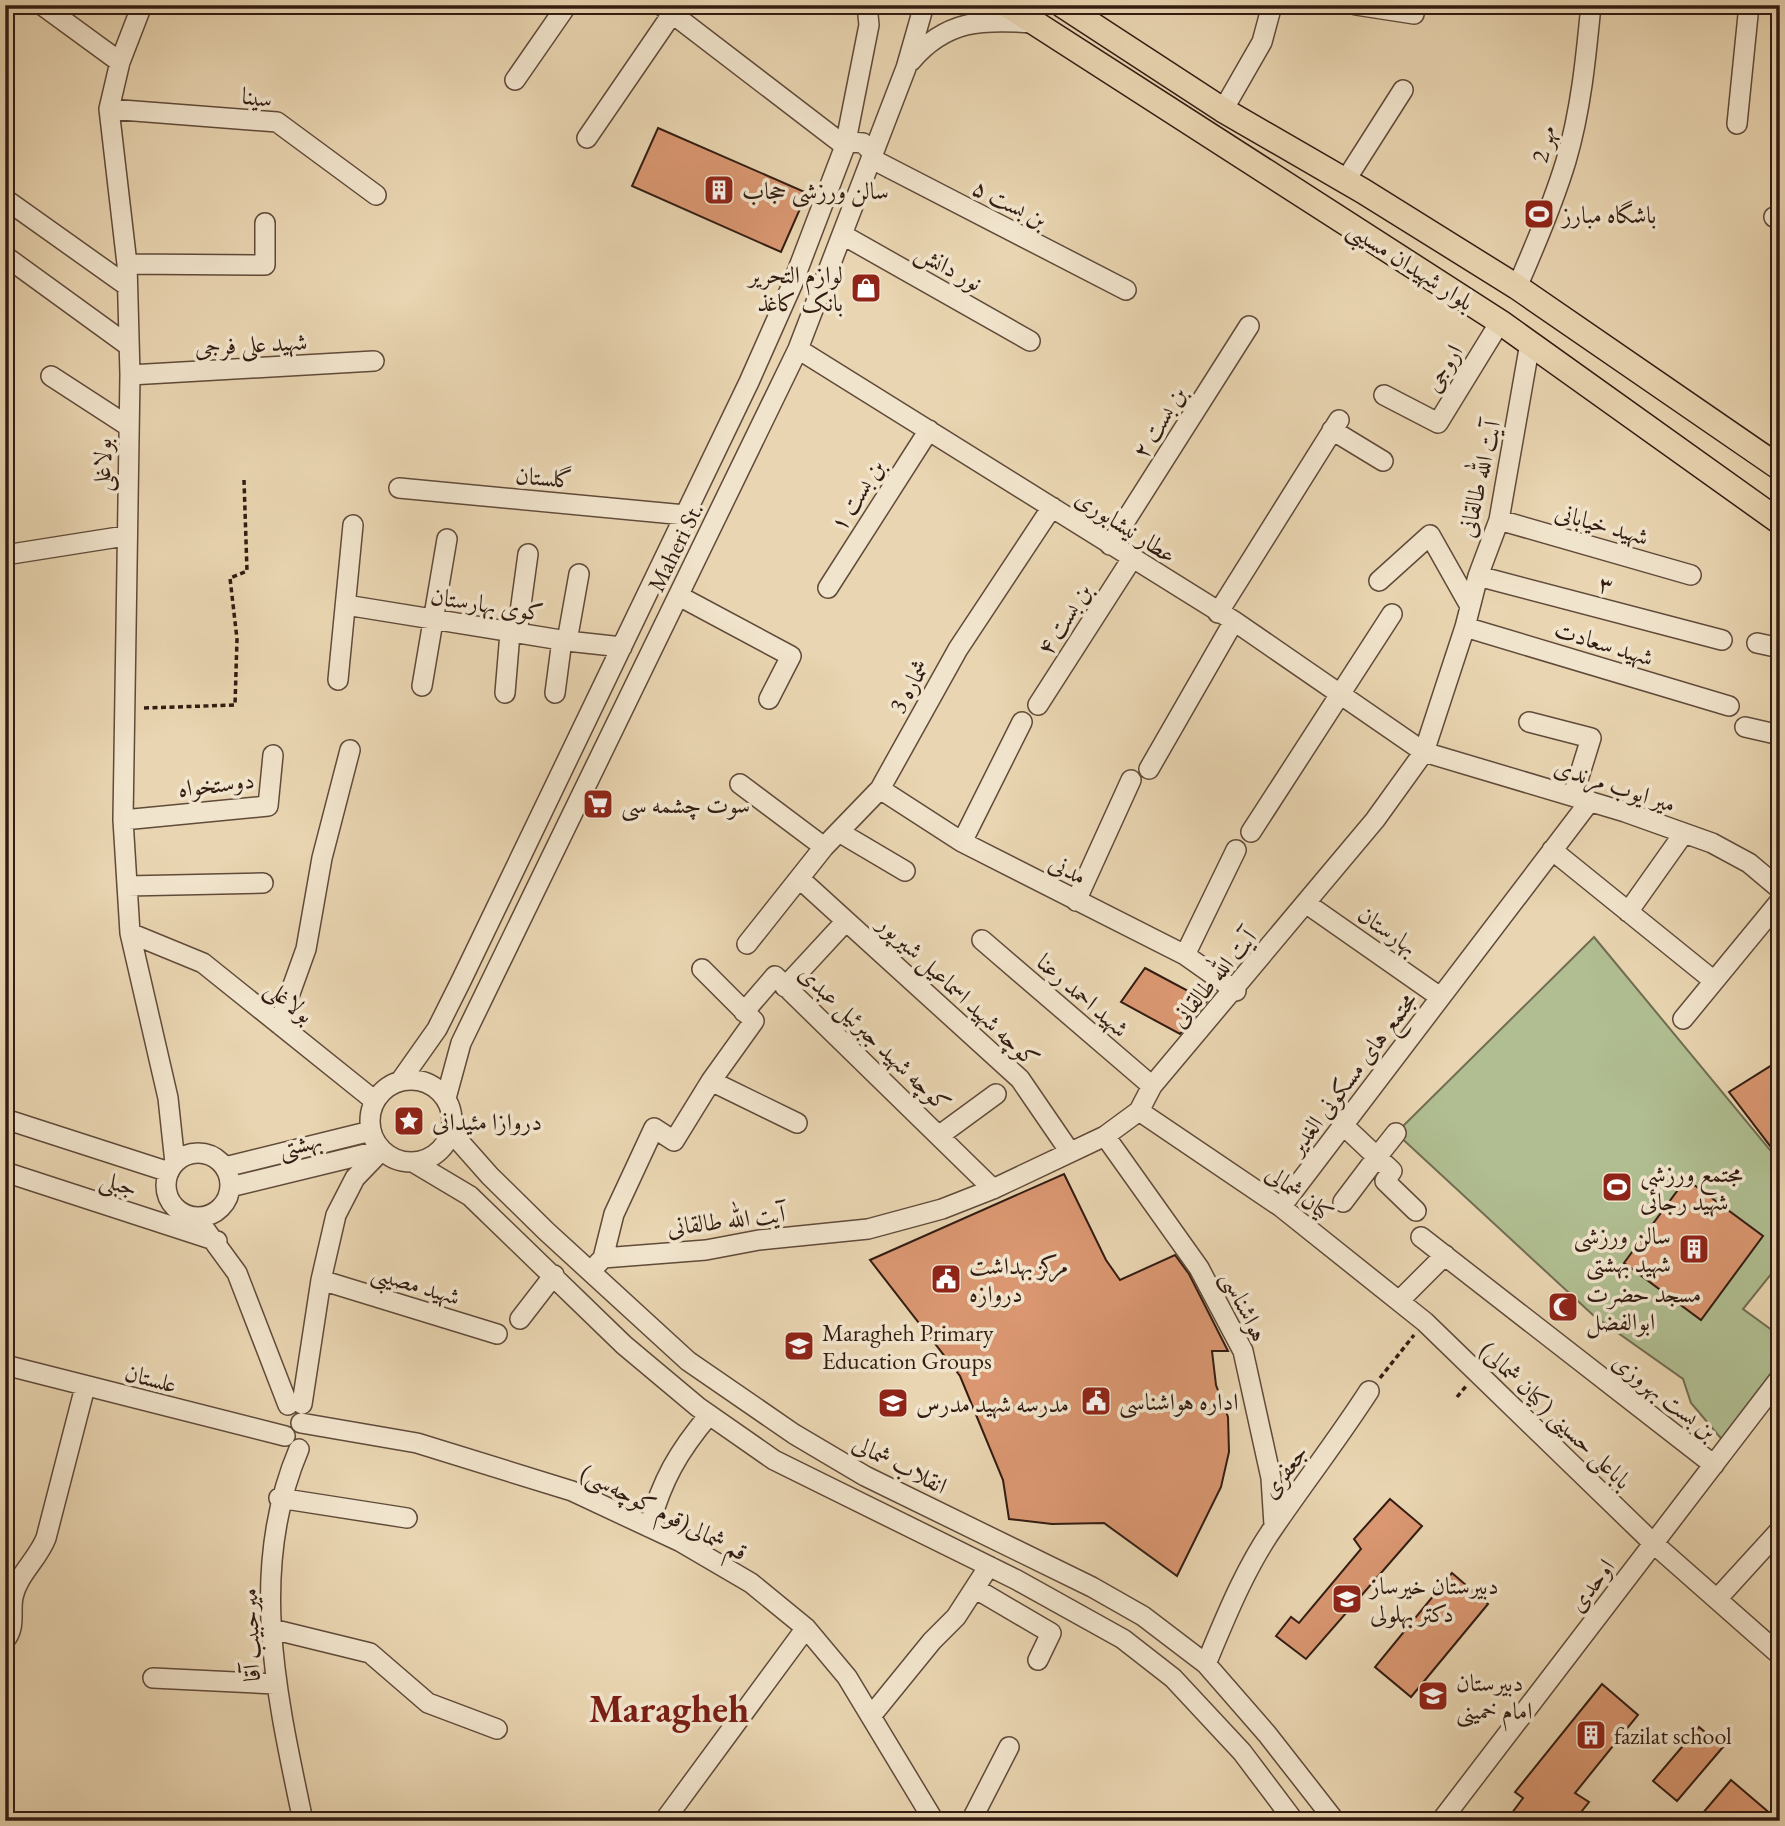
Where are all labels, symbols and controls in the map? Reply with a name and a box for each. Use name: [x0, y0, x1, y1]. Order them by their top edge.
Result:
street label: سینا: [240, 80, 274, 114]
street label: مهر 2: [1523, 122, 1563, 166]
street label: بن بست ۵: [967, 171, 1053, 235]
building icon: سالن ورزشی حجاب: [702, 173, 736, 207]
place label: سالن ورزشی حجاب: [742, 175, 889, 208]
sports icon: باشگاه مبارز: [1522, 197, 1556, 231]
place label: باشگاه مبارز: [1560, 199, 1656, 230]
street label: بلوار شهیدان مسیبی: [1339, 213, 1480, 322]
street label: نور دانش: [910, 236, 988, 299]
place label: لوازم التحریر بانک کاغذ: [746, 259, 843, 318]
shop icon: لوازم التحریر بانک کاغذ: [849, 271, 883, 305]
street label: شهید علی فرجی: [194, 326, 308, 364]
street label: اروجی: [1417, 338, 1469, 398]
street label: بن بست ۲: [1125, 379, 1194, 464]
street label: آیت الله طالقانی: [1448, 414, 1508, 540]
street label: بولاغلی: [86, 438, 120, 492]
street label: بن بست ۱: [822, 453, 892, 537]
street label: گلستان: [514, 459, 574, 495]
street label: عطار نیشابوری: [1070, 482, 1182, 570]
street label: شهید خیابانی: [1552, 496, 1652, 552]
street label: Maheri St.: [640, 497, 710, 597]
street label: ۳: [1595, 567, 1617, 601]
street label: بن بست ۴: [1029, 577, 1099, 661]
street label: کوی بهارستان: [428, 580, 546, 628]
street label: شهید سعادت: [1551, 613, 1657, 673]
street label: شماره 3: [882, 654, 936, 718]
street label: میر ایوب مرندی: [1550, 751, 1680, 821]
street label: دوستخواه: [176, 764, 256, 804]
supermarket icon: سوت چشمه سی: [581, 787, 615, 821]
place label: سوت چشمه سی: [621, 789, 750, 822]
street label: مدنی: [1044, 847, 1092, 891]
street label: بهارستان: [1352, 898, 1424, 962]
street label: کوچه شهید اسماعیل شیرپور: [869, 907, 1046, 1075]
street label: آیت الله طالقانی: [1161, 918, 1265, 1033]
street label: شهید احمد رعنا: [1030, 946, 1136, 1044]
street label: کوچه شهید جبرئیل عبدی: [791, 957, 958, 1120]
street label: بولاغلی: [258, 972, 321, 1031]
street label: مجتمع های مسکونی الغدیر: [1279, 985, 1429, 1167]
place icon: دروازا مئیدانی: [392, 1104, 426, 1138]
place label: دروازا مئیدانی: [432, 1106, 542, 1137]
street label: بهشتی: [275, 1124, 326, 1166]
street label: کیان شمالی: [1260, 1157, 1340, 1229]
place label: مجتمع ورزشی شهید رجائی: [1640, 1158, 1743, 1217]
street label: جبلی: [96, 1162, 142, 1205]
sports icon: مجتمع ورزشی شهید رجائی: [1600, 1170, 1634, 1204]
street label: آیت الله طالقانی: [665, 1194, 790, 1243]
place label: سالن ورزشی شهید بهشتی: [1574, 1220, 1671, 1281]
building icon: سالن ورزشی شهید بهشتی: [1677, 1232, 1711, 1266]
place label: مرکز بهداشت دروازه: [969, 1250, 1068, 1309]
street label: شهید مصیبی: [366, 1256, 464, 1317]
public building icon: مرکز بهداشت دروازه: [929, 1262, 963, 1296]
street label: هواشناسی: [1213, 1265, 1275, 1347]
place label: مسجد حضرت ابوالفضل: [1586, 1278, 1701, 1339]
mosque icon: مسجد حضرت ابوالفضل: [1546, 1290, 1580, 1324]
place label: Maragheh Primary Education Groups: [822, 1317, 994, 1376]
school or university icon: Maragheh Primary Education Groups: [782, 1329, 816, 1363]
street label: باباعلی حسینی (کیان شمالی): [1472, 1334, 1639, 1497]
street label: بن بست بهروزی: [1606, 1346, 1724, 1447]
street label: علستان: [121, 1356, 181, 1400]
public building icon: اداره هواشناسی: [1079, 1384, 1113, 1418]
school or university icon: مدرسه شهید مدرس: [876, 1386, 910, 1420]
place label: اداره هواشناسی: [1119, 1386, 1239, 1419]
place label: مدرسه شهید مدرس: [916, 1388, 1069, 1419]
street label: انقلاب شمالی: [848, 1427, 952, 1501]
street label: جعفری: [1254, 1438, 1314, 1504]
street label: قم شمالی(قوم کوچه‌سی): [572, 1457, 753, 1574]
street label: اوحدی: [1561, 1552, 1621, 1618]
place label: دبیرستان خیرساز دکتر بهلولی: [1368, 1570, 1498, 1629]
school or university icon: دبیرستان خیرساز دکتر بهلولی: [1330, 1582, 1364, 1616]
street label: میرحبیب آقا: [233, 1588, 268, 1682]
place label: دبیرستان امام خمینی: [1456, 1667, 1533, 1732]
school or university icon: دبیرستان امام خمینی: [1416, 1679, 1450, 1713]
district label: Maragheh: [589, 1684, 749, 1733]
building icon: fazilat school: [1574, 1718, 1608, 1752]
place label: fazilat school: [1614, 1720, 1732, 1751]

